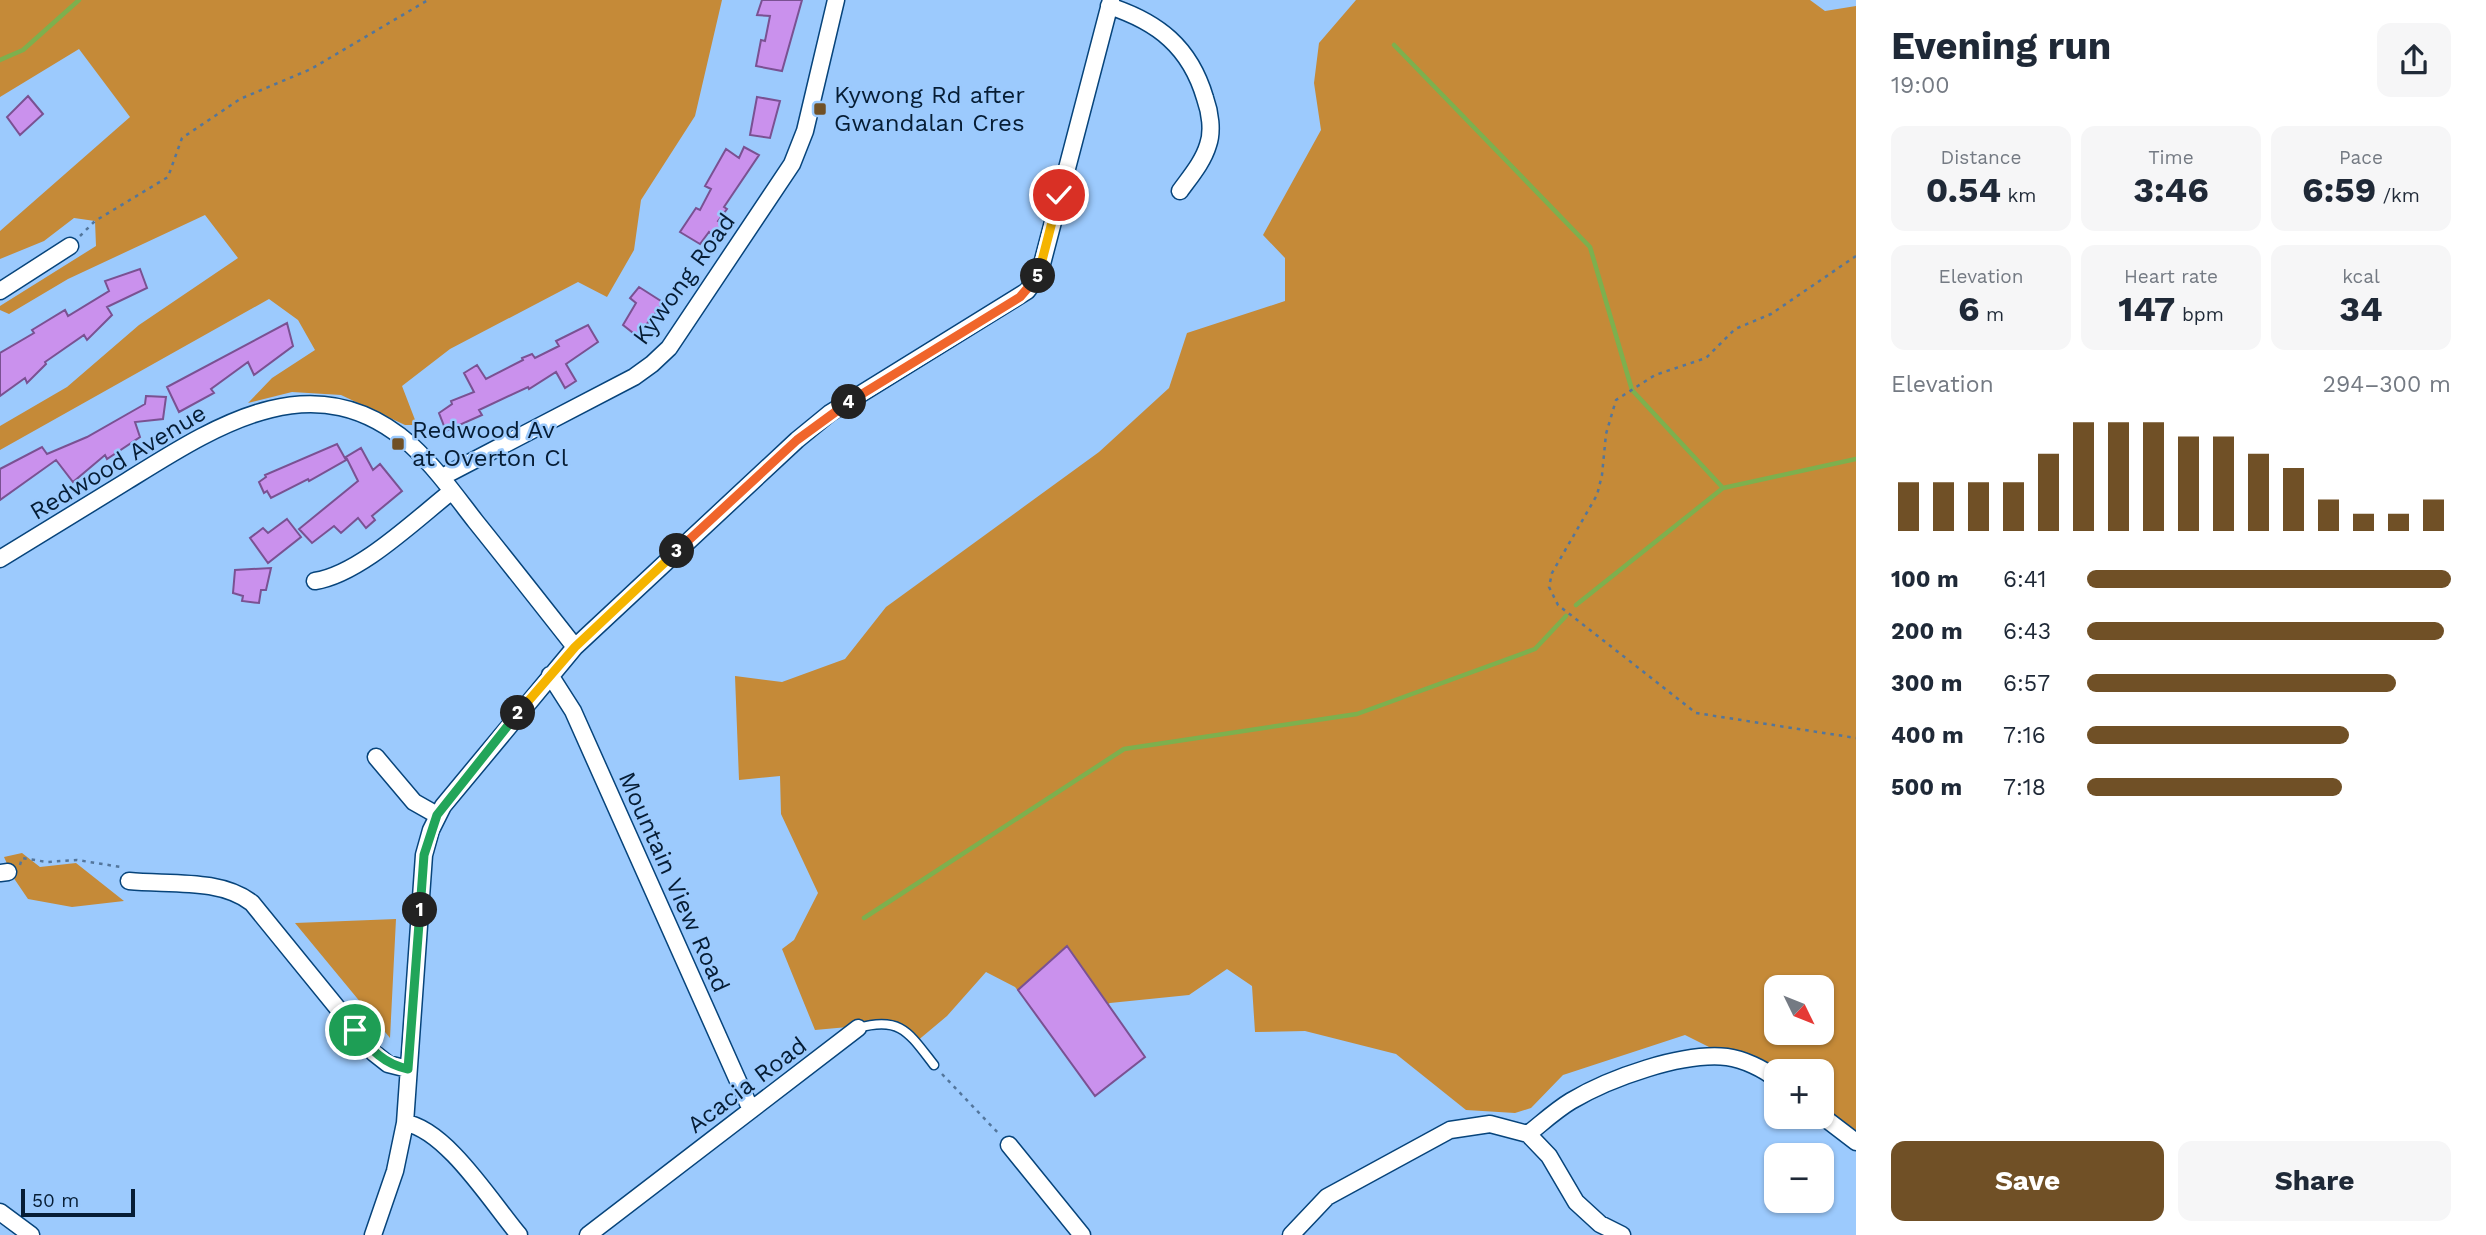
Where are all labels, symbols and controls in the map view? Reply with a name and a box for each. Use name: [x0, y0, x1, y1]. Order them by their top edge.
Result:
button: share: [2377, 23, 2451, 97]
text: Evening run: [1891, 24, 2111, 68]
text: 19:00: [1891, 72, 1950, 99]
place label: Kywong Rd after Gwandalan Cres: [834, 81, 1025, 137]
marker: Kywong Rd after Gwandalan Cres: [812, 101, 828, 117]
text: Distance: [1941, 146, 2021, 169]
text: Time: [2148, 146, 2194, 169]
text: Pace: [2339, 146, 2383, 169]
pin: [1029, 165, 1089, 225]
text: 0.54: [1926, 169, 2001, 211]
text: 3:46: [2133, 169, 2209, 211]
text: 6:59: [2302, 169, 2376, 211]
icon: check: [1040, 176, 1078, 214]
text: km: [2001, 184, 2036, 207]
text: /km: [2376, 184, 2420, 207]
street label: Kywong Road: [627, 208, 741, 350]
pin: 5: [1020, 258, 1056, 294]
text: 5: [1032, 264, 1043, 287]
text: Elevation: [1939, 265, 2023, 288]
text: Heart rate: [2124, 265, 2218, 288]
text: kcal: [2342, 265, 2380, 288]
text: 6: [1958, 288, 1979, 330]
text: 147: [2118, 288, 2175, 330]
text: 34: [2339, 288, 2383, 330]
text: m: [1979, 303, 2004, 326]
text: bpm: [2175, 303, 2224, 326]
text: Elevation: [1891, 371, 1994, 398]
text: 294–300 m: [2323, 371, 2451, 398]
pin: 4: [832, 384, 866, 420]
text: 4: [842, 390, 855, 413]
street label: Redwood Avenue: [25, 398, 211, 526]
place label: Redwood Av at Overton Cl: [412, 416, 569, 472]
marker: Redwood Av at Overton Cl: [390, 436, 406, 452]
pin: 3: [660, 534, 694, 568]
text: 3: [671, 539, 682, 562]
text: 100 m: [1891, 566, 1959, 593]
text: 6:41: [2003, 566, 2046, 593]
text: 200 m: [1891, 618, 1963, 645]
text: 6:43: [2003, 618, 2051, 645]
text: 300 m: [1891, 670, 1962, 697]
text: 6:57: [2003, 670, 2050, 697]
pin: 2: [500, 696, 536, 730]
text: 2: [512, 701, 523, 724]
text: 400 m: [1891, 722, 1964, 749]
text: 7:16: [2003, 722, 2046, 749]
street label: Mountain View Road: [613, 767, 735, 997]
text: 500 m: [1891, 774, 1962, 801]
text: 7:18: [2003, 774, 2046, 801]
pin: 1: [402, 892, 438, 928]
text: 1: [415, 898, 424, 921]
north arrow: [1764, 975, 1834, 1045]
map controls: [1764, 975, 1834, 1213]
pin: [325, 1000, 385, 1060]
icon: arrive: [336, 1011, 374, 1049]
street label: Acacia Road: [682, 1031, 812, 1139]
button: +: [1764, 1059, 1834, 1129]
button: Save: [1891, 1141, 2164, 1221]
button: Share: [2178, 1141, 2451, 1221]
button: −: [1764, 1143, 1834, 1213]
scale bar: [21, 1186, 135, 1218]
text: 50 m: [32, 1189, 79, 1212]

